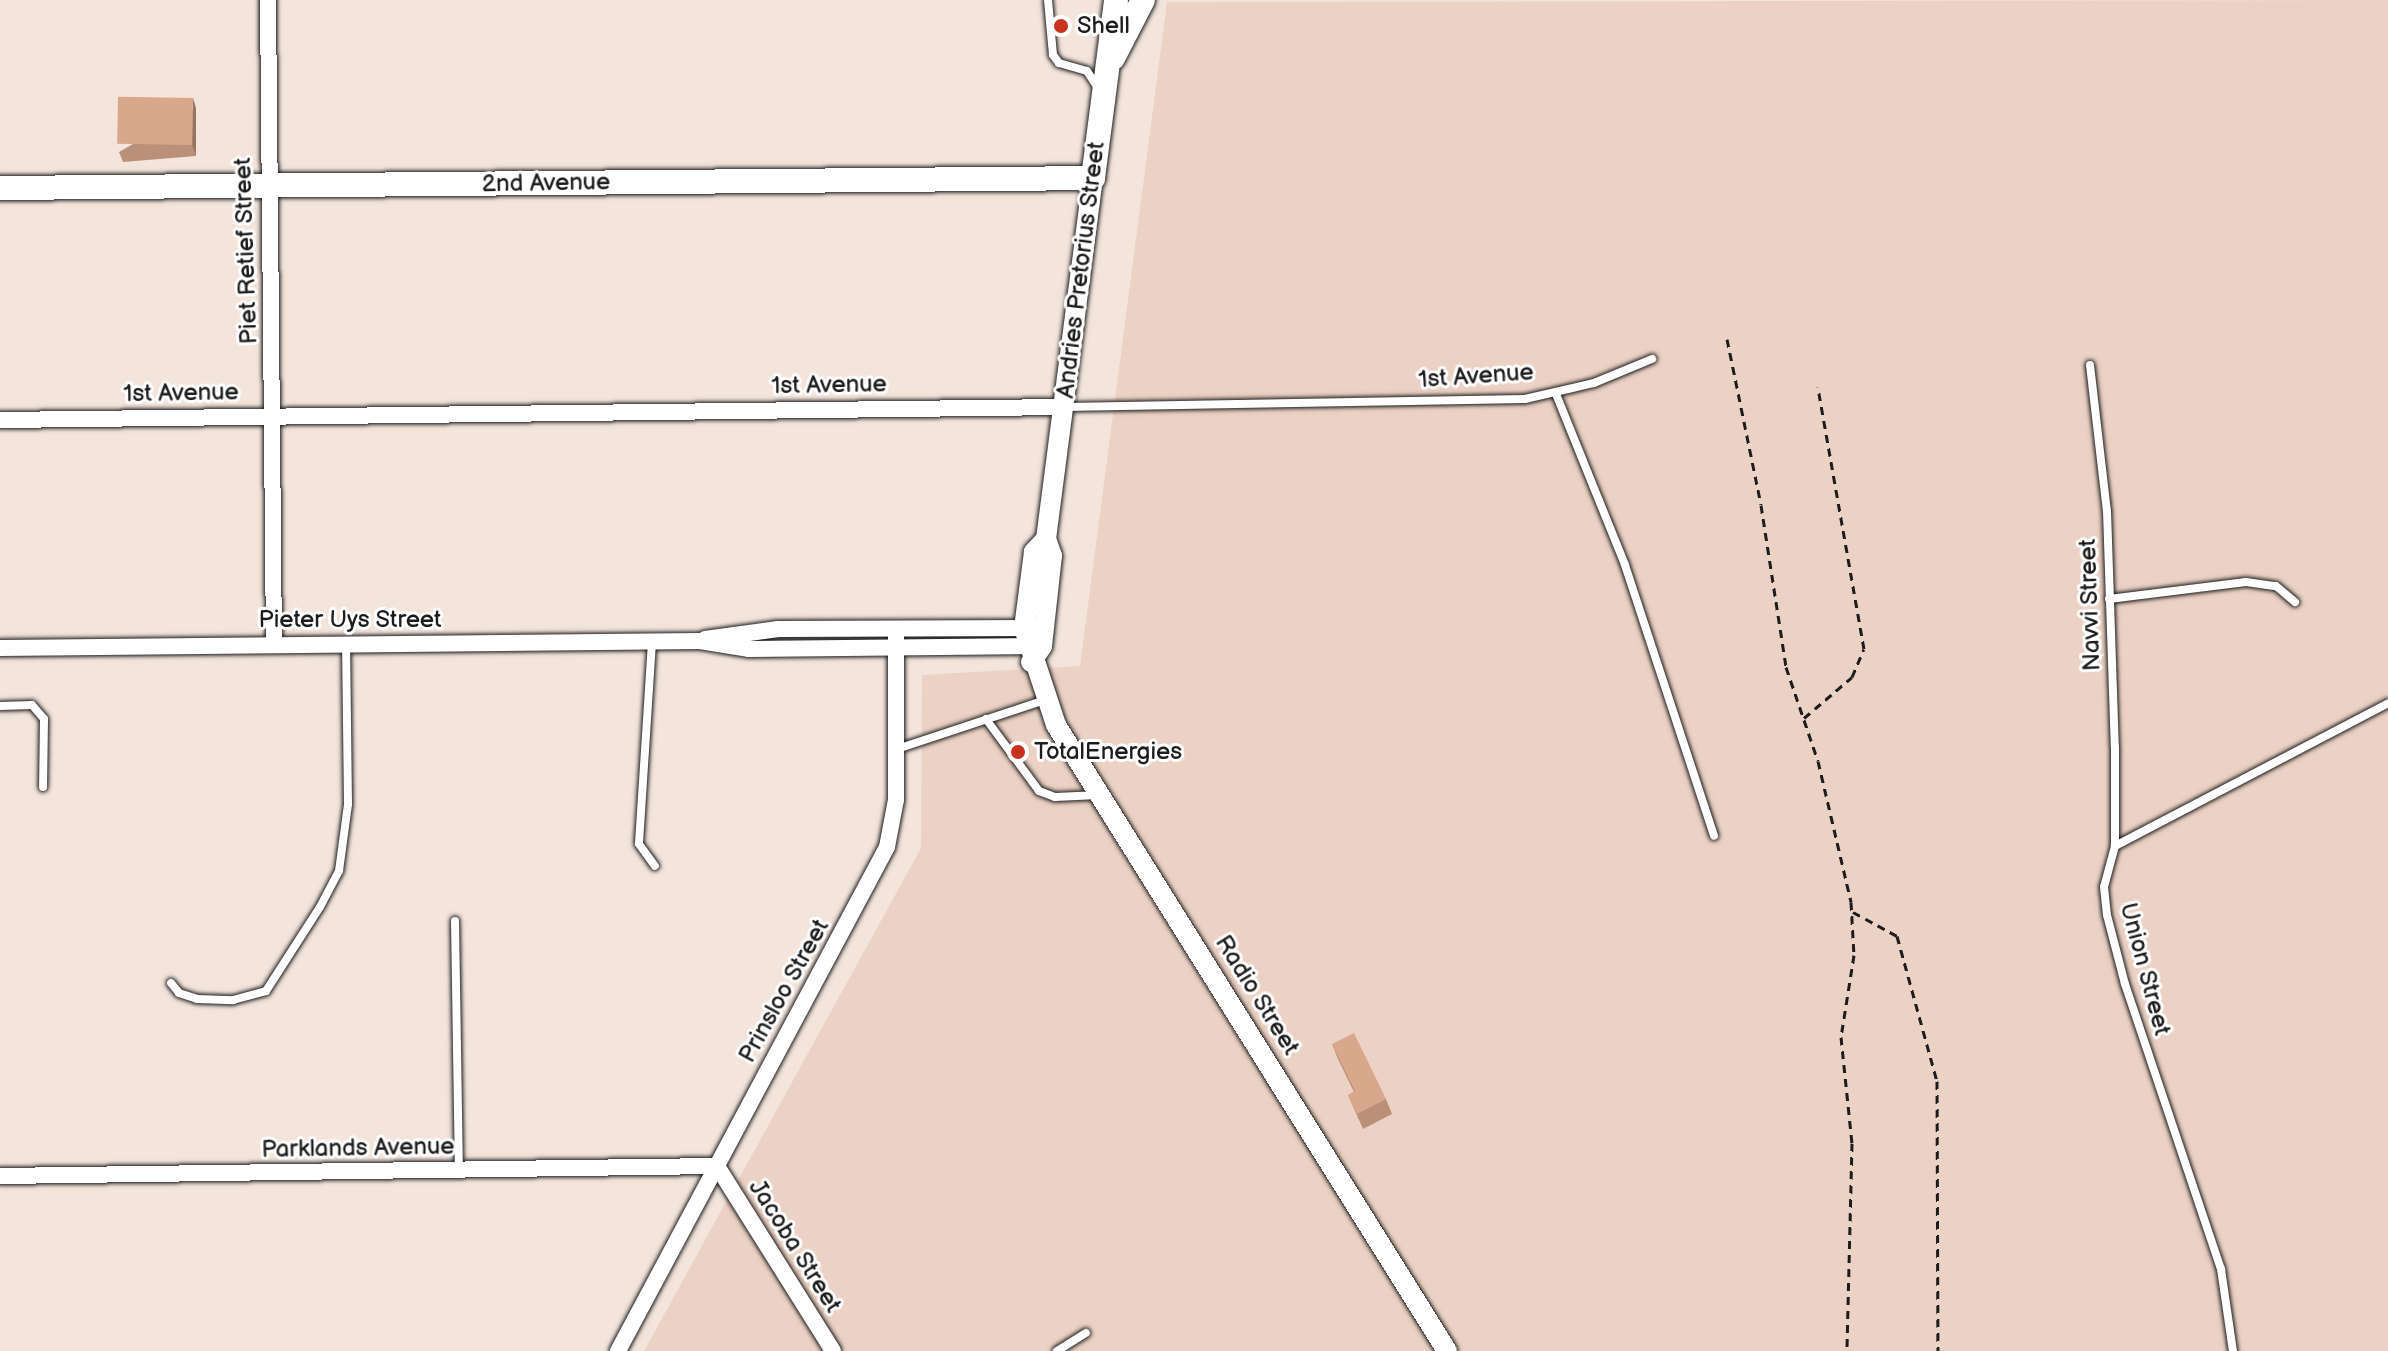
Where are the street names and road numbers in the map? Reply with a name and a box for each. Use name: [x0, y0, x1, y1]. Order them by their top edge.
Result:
street label: Andries Pretorius Street: [1051, 140, 1111, 400]
street label: Piet Retief Street: [228, 157, 264, 345]
street label: 2nd Avenue: [482, 167, 610, 199]
street label: 1st Avenue: [1417, 358, 1535, 394]
street label: 1st Avenue: [771, 370, 887, 400]
street label: 1st Avenue: [123, 378, 239, 408]
street label: Navvi Street: [2073, 538, 2107, 672]
street label: Pieter Uys Street: [258, 606, 442, 634]
street label: Union Street: [2113, 899, 2177, 1039]
street label: Prinsloo Street: [733, 914, 835, 1068]
street label: Radio Street: [1209, 930, 1305, 1060]
street label: Parklands Avenue: [261, 1132, 455, 1164]
street label: Jacoba Street: [743, 1174, 847, 1318]

